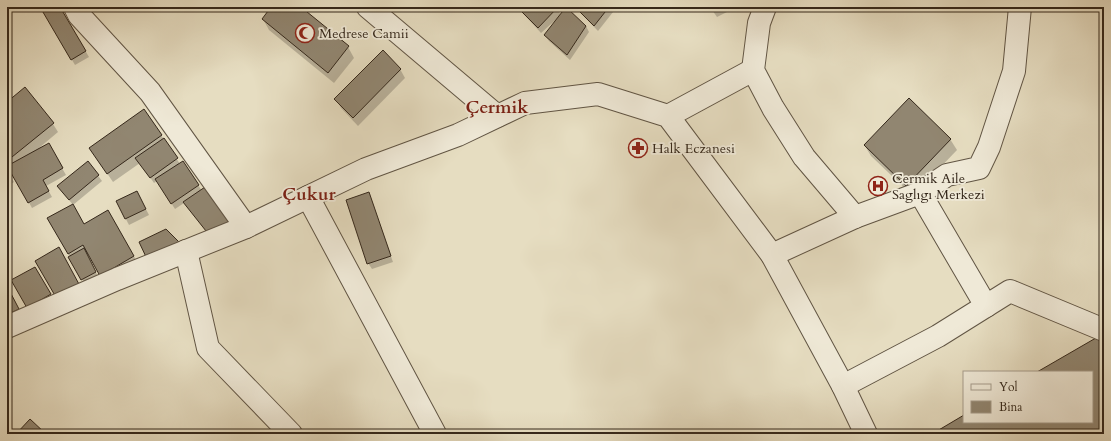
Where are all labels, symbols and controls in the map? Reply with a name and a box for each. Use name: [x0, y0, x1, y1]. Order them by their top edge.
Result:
mosque icon: Medrese Camii: [294, 22, 316, 44]
place label: Medrese Camii: [319, 24, 409, 43]
district label: Çermik: [466, 95, 529, 120]
pharmacy icon: Halk Eczanesi: [627, 137, 649, 159]
place label: Halk Eczanesi: [652, 139, 735, 158]
place label: Cermik Aile Saglıgı Merkezi: [892, 169, 985, 204]
hospital icon: Cermik Aile Saglıgı Merkezi: [867, 175, 889, 197]
district label: Çukur: [282, 182, 337, 207]
legend: [963, 371, 1093, 423]
text: Yol: [999, 379, 1018, 395]
text: Bina: [999, 399, 1023, 415]

